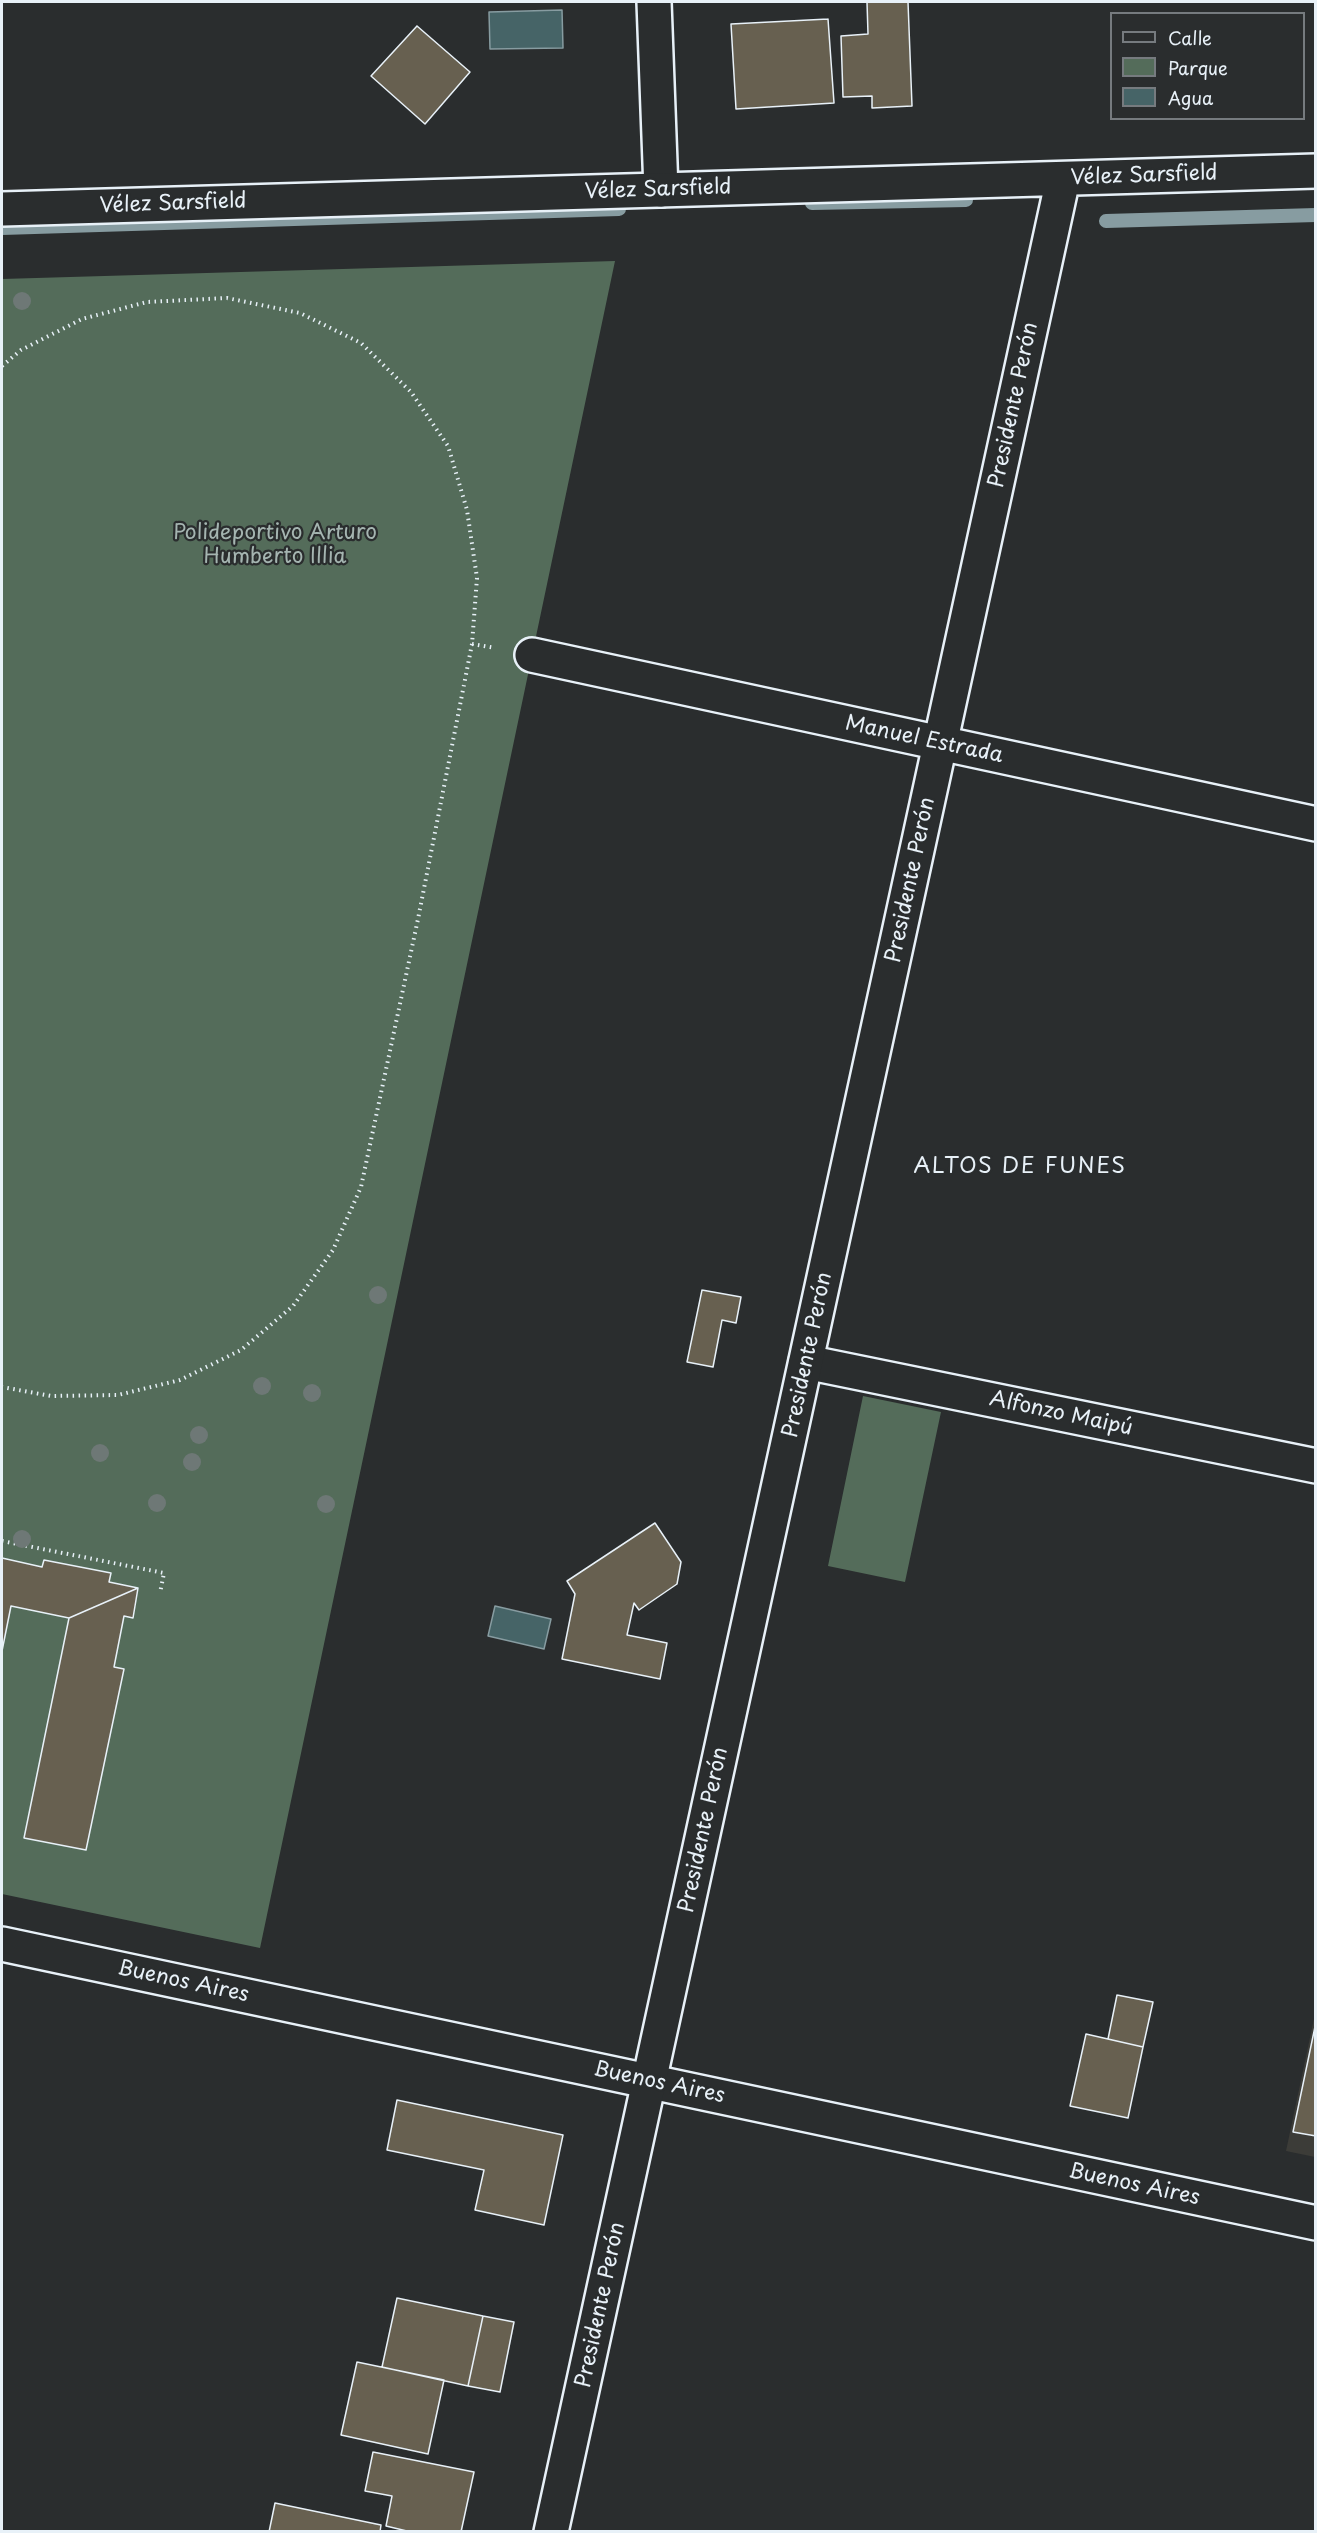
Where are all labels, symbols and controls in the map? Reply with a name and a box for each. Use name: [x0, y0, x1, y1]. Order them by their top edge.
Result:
legend: [1110, 12, 1305, 120]
text: Calle: [1168, 24, 1212, 51]
text: Parque: [1168, 54, 1228, 81]
text: Agua: [1168, 84, 1213, 111]
street label: Vélez Sarsfield: [1070, 161, 1218, 191]
street label: Vélez Sarsfield: [584, 175, 732, 205]
street label: Vélez Sarsfield: [99, 189, 247, 219]
street label: Presidente Perón: [984, 320, 1044, 490]
park label: Polideportivo Arturo Humberto Illia: [173, 520, 377, 570]
street label: Manuel Estrada: [843, 711, 1005, 769]
street label: Presidente Perón: [881, 795, 941, 965]
district label: ALTOS DE FUNES: [913, 1154, 1127, 1180]
street label: Presidente Perón: [778, 1270, 838, 1440]
street label: Alfonzo Maipú: [987, 1387, 1135, 1441]
street label: Presidente Perón: [674, 1745, 734, 1915]
street label: Buenos Aires: [115, 1956, 251, 2008]
street label: Buenos Aires: [591, 2057, 727, 2109]
street label: Buenos Aires: [1066, 2159, 1202, 2211]
street label: Presidente Perón: [571, 2220, 631, 2390]

